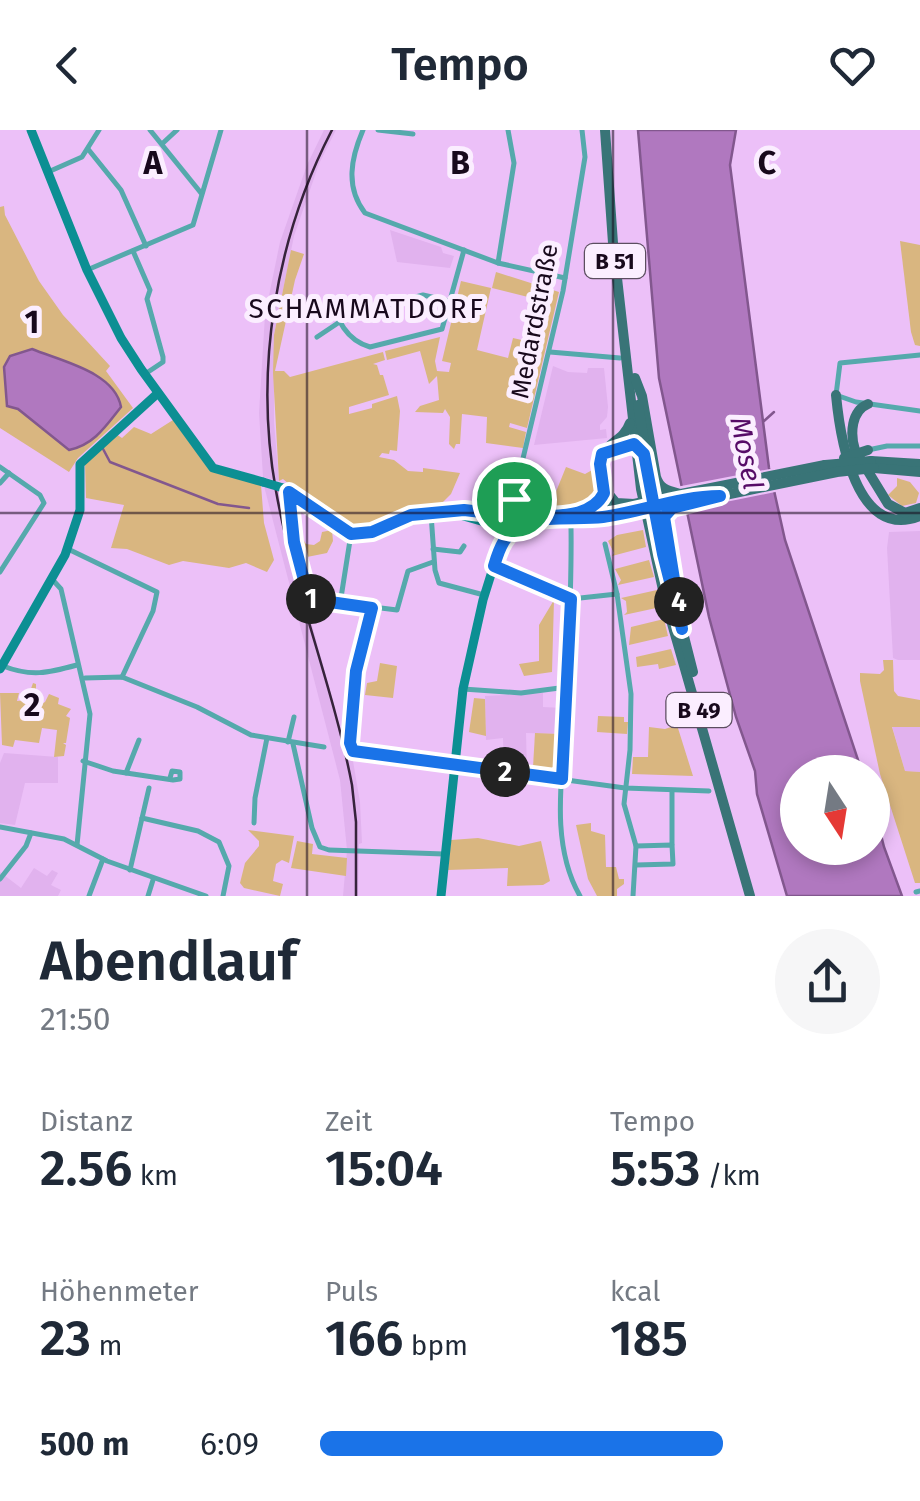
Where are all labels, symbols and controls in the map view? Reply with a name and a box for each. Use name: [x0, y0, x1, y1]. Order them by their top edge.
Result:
icon: back: [40, 38, 95, 93]
text: Tempo: [391, 38, 529, 92]
icon: heart: [825, 38, 880, 93]
text: A: [143, 144, 164, 182]
text: B: [450, 144, 470, 182]
text: C: [758, 144, 777, 182]
street label: Medardstraße: [505, 241, 565, 401]
road number: B 51: [585, 244, 645, 278]
district label: SCHAMMATDORF: [249, 292, 485, 325]
text: 1: [25, 303, 39, 341]
water label: Mosel: [723, 414, 770, 492]
pin: [472, 457, 557, 542]
icon: arrive: [487, 472, 542, 527]
pin: 1: [286, 574, 336, 624]
pin: 4: [654, 577, 704, 627]
text: 1: [305, 582, 318, 615]
text: 4: [671, 585, 687, 618]
text: 2: [24, 686, 40, 724]
road number: B 49: [666, 693, 732, 727]
pin: 2: [480, 747, 530, 797]
text: 2: [498, 755, 512, 788]
north arrow: [780, 755, 890, 865]
map controls: [780, 755, 890, 865]
text: Abendlauf: [40, 929, 297, 995]
button: share: [775, 929, 880, 1034]
text: 21:50: [40, 1000, 111, 1038]
text: Distanz: [40, 1105, 133, 1138]
text: Zeit: [325, 1105, 372, 1138]
text: Tempo: [610, 1105, 695, 1138]
text: 2.56: [40, 1138, 132, 1198]
text: 15:04: [325, 1138, 443, 1198]
text: 5:53: [610, 1138, 700, 1198]
text: km: [132, 1159, 178, 1192]
text: /km: [700, 1159, 761, 1192]
text: Höhenmeter: [40, 1275, 198, 1308]
text: Puls: [325, 1275, 378, 1308]
text: kcal: [610, 1275, 660, 1308]
text: 23: [40, 1308, 91, 1368]
text: 166: [325, 1308, 403, 1368]
text: 185: [610, 1308, 688, 1368]
text: m: [91, 1329, 123, 1362]
text: bpm: [403, 1329, 468, 1362]
text: 500 m: [40, 1425, 129, 1463]
text: 6:09: [200, 1425, 259, 1463]

